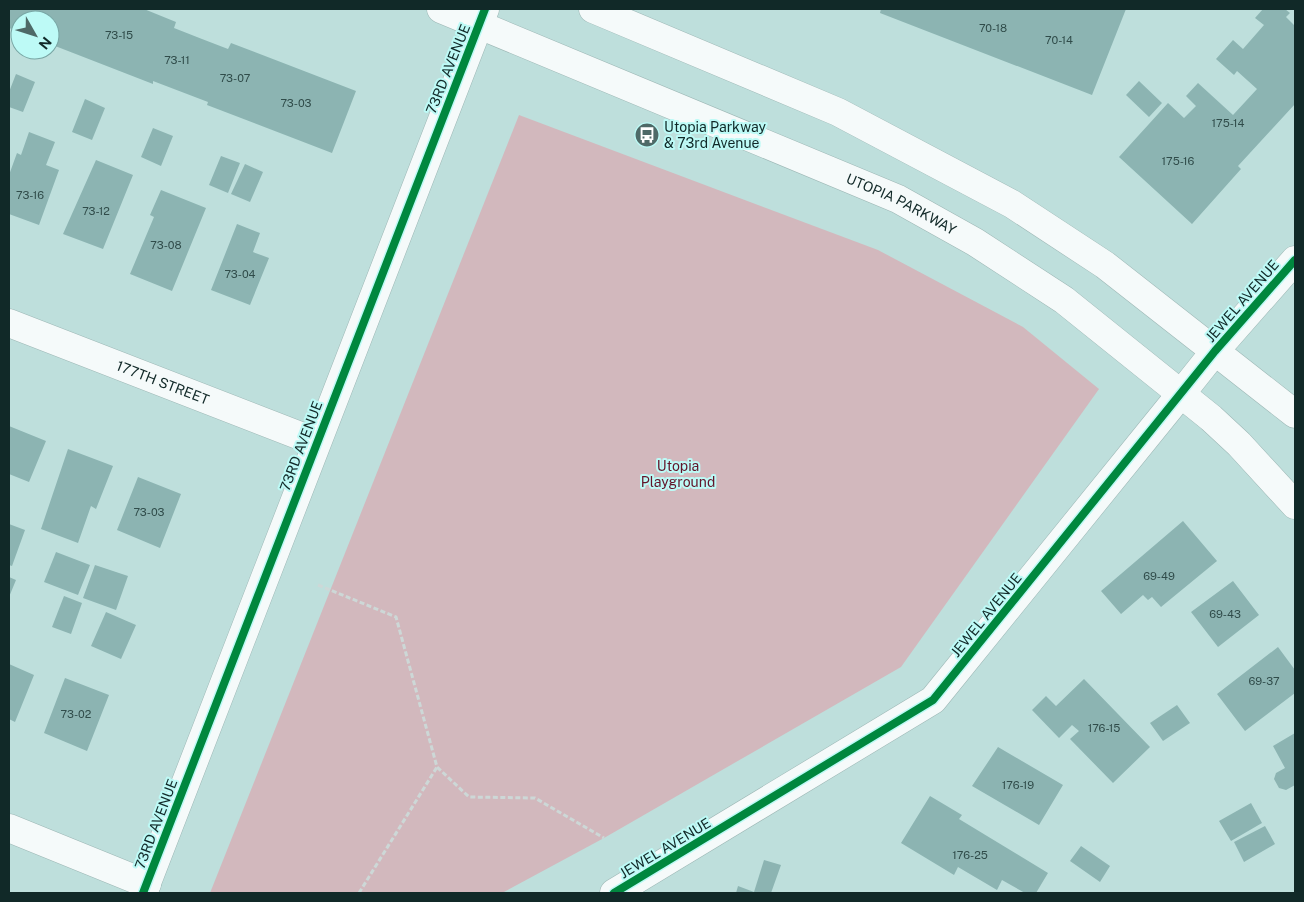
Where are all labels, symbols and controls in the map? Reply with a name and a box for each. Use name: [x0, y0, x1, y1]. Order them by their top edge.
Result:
north arrow: [10, 10, 60, 60]
street label: 73RD AVENUE: [423, 22, 473, 116]
house number: 70-18: [979, 22, 1007, 34]
house number: 73-15: [105, 29, 133, 41]
text: N: [35, 34, 55, 52]
house number: 70-14: [1045, 34, 1073, 46]
house number: 73-11: [164, 54, 190, 66]
house number: 73-07: [220, 72, 251, 84]
house number: 73-03: [280, 97, 312, 109]
house number: 175-14: [1212, 117, 1245, 129]
place label: Utopia Parkway & 73rd Avenue: [664, 119, 766, 151]
bus stop icon: Utopia Parkway & 73rd Avenue: [634, 122, 660, 148]
house number: 175-16: [1162, 155, 1195, 167]
street label: UTOPIA PARKWAY: [844, 170, 960, 238]
house number: 73-16: [16, 189, 44, 201]
house number: 73-12: [82, 205, 110, 217]
house number: 73-08: [150, 239, 182, 251]
street label: JEWEL AVENUE: [1202, 257, 1282, 345]
house number: 73-04: [224, 268, 256, 280]
street label: 177TH STREET: [114, 357, 211, 408]
street label: 73RD AVENUE: [276, 399, 326, 493]
park label: Utopia Playground: [641, 458, 715, 490]
house number: 73-03: [133, 506, 165, 518]
street label: JEWEL AVENUE: [947, 570, 1025, 660]
house number: 69-49: [1143, 570, 1175, 582]
house number: 69-43: [1209, 608, 1241, 620]
house number: 69-37: [1248, 675, 1280, 687]
house number: 73-02: [61, 708, 92, 720]
house number: 176-15: [1088, 722, 1120, 734]
street label: 73RD AVENUE: [131, 777, 181, 871]
house number: 176-19: [1002, 779, 1034, 791]
street label: JEWEL AVENUE: [617, 815, 713, 881]
house number: 176-25: [952, 849, 988, 861]

